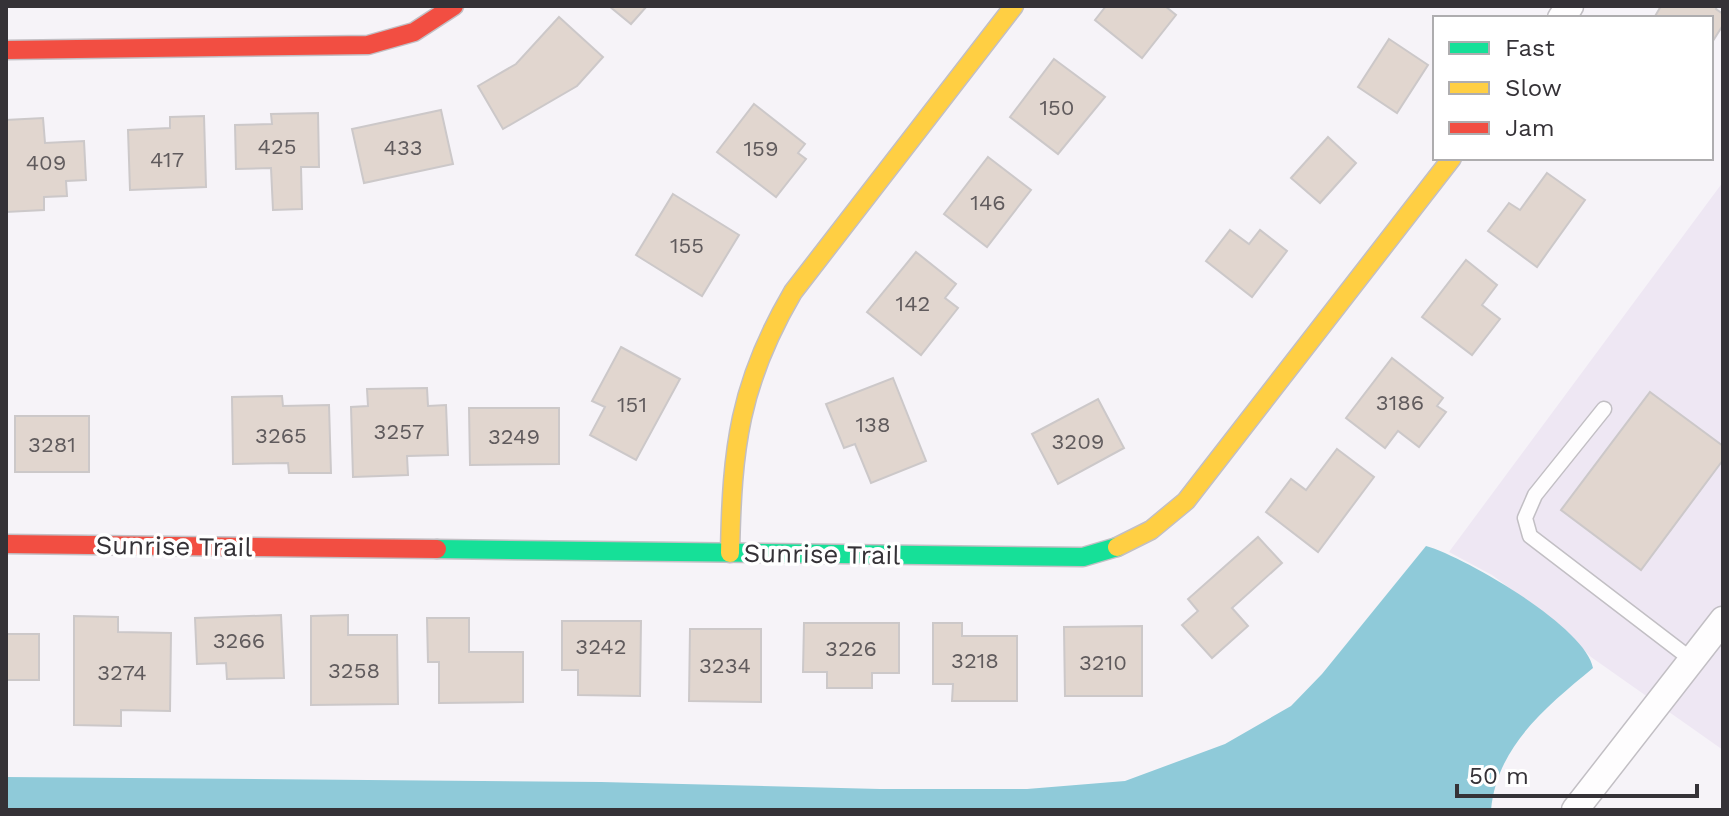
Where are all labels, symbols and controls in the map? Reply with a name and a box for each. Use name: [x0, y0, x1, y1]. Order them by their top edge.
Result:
legend: [1433, 16, 1713, 160]
text: Fast: [1505, 34, 1555, 62]
text: Slow: [1505, 74, 1562, 102]
house number: 150: [1039, 95, 1075, 120]
text: Jam: [1505, 114, 1555, 142]
house number: 425: [257, 134, 297, 159]
house number: 433: [383, 135, 423, 160]
house number: 159: [744, 136, 778, 161]
house number: 417: [150, 147, 184, 172]
house number: 409: [26, 150, 66, 175]
house number: 146: [970, 190, 1006, 215]
house number: 155: [670, 233, 704, 258]
house number: 142: [896, 291, 930, 316]
house number: 3186: [1376, 390, 1424, 415]
house number: 151: [617, 392, 647, 417]
house number: 138: [856, 412, 890, 437]
house number: 3257: [374, 419, 424, 444]
house number: 3265: [255, 423, 307, 448]
house number: 3249: [488, 424, 540, 449]
house number: 3209: [1052, 429, 1104, 454]
house number: 3281: [28, 432, 76, 457]
street label: Sunrise Trail: [95, 530, 253, 562]
street label: Sunrise Trail: [743, 538, 901, 570]
house number: 3266: [213, 628, 265, 653]
house number: 3242: [575, 634, 627, 659]
house number: 3226: [825, 636, 877, 661]
house number: 3218: [951, 648, 999, 673]
house number: 3210: [1079, 650, 1127, 675]
house number: 3234: [699, 653, 751, 678]
house number: 3258: [328, 658, 380, 683]
house number: 3274: [97, 660, 147, 685]
scale bar: [1457, 748, 1697, 798]
text: 50 m: [1469, 762, 1529, 790]

